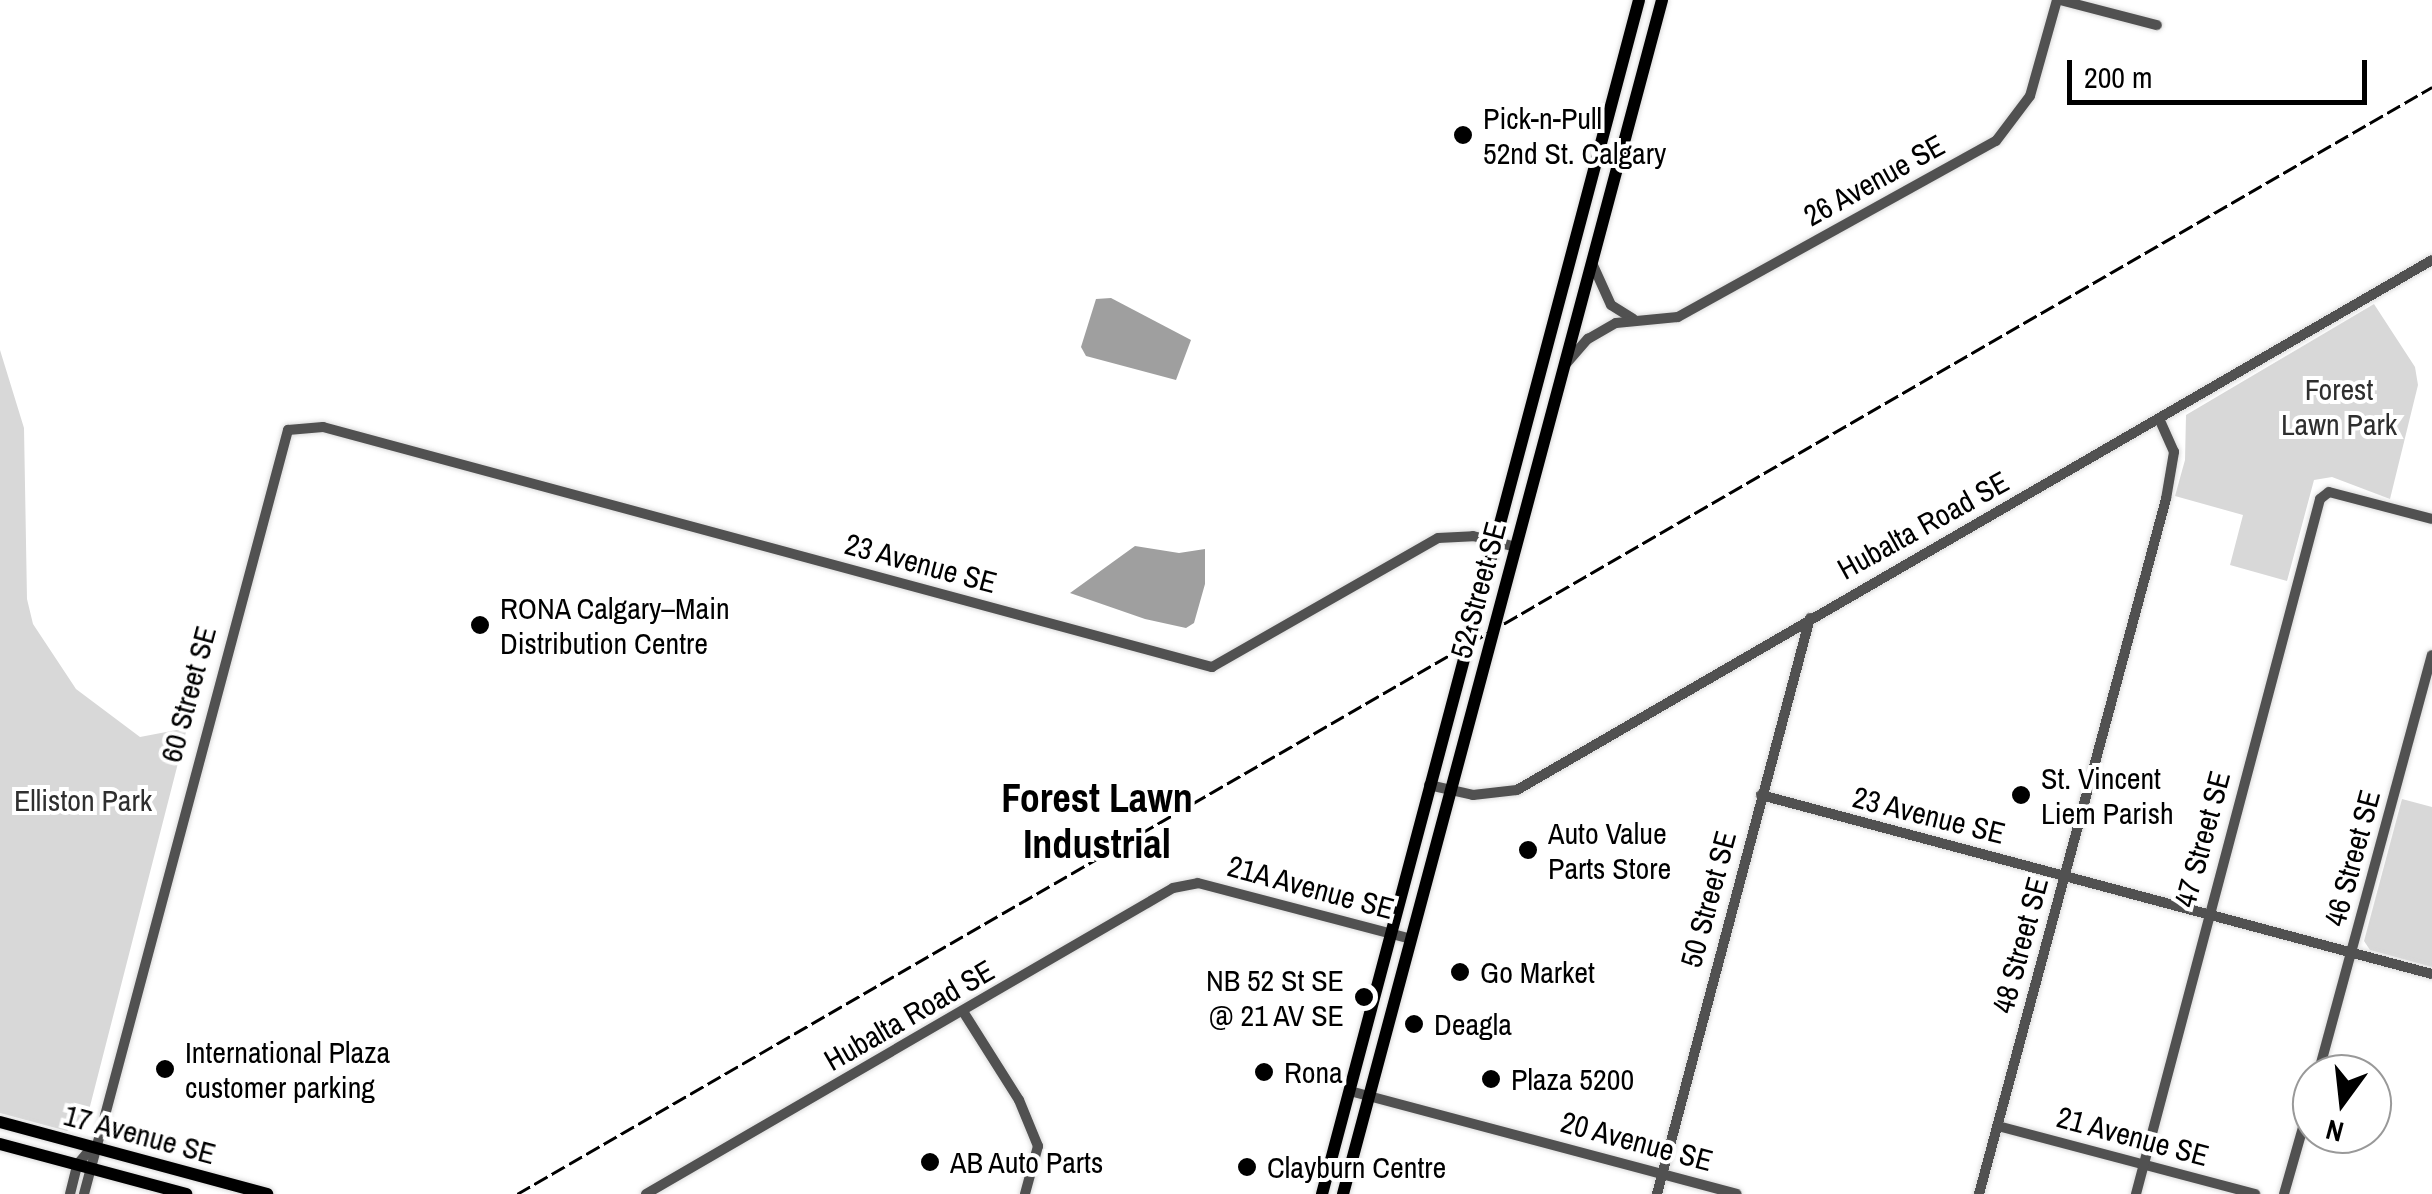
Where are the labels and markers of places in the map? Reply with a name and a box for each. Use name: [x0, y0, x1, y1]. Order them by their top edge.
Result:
place label: Pick-n-Pull 52nd St. Calgary: [1483, 100, 1666, 170]
marker: Pick-n-Pull 52nd St. Calgary: [1452, 124, 1474, 146]
place label: RONA Calgary–Main Distribution Centre: [500, 590, 731, 660]
marker: RONA Calgary–Main Distribution Centre: [469, 614, 491, 636]
place label: St. Vincent Liem Parish: [2041, 760, 2174, 830]
marker: St. Vincent Liem Parish: [2010, 784, 2032, 806]
place label: Auto Value Parts Store: [1548, 815, 1671, 886]
marker: Auto Value Parts Store: [1517, 839, 1539, 861]
place label: Go Market: [1480, 954, 1595, 990]
marker: Go Market: [1449, 961, 1471, 983]
place label: NB 52 St SE @ 21 AV SE: [1206, 962, 1344, 1032]
marker: NB 52 St SE @ 21 AV SE: [1353, 986, 1375, 1008]
place label: Deagla: [1434, 1006, 1512, 1042]
marker: Deagla: [1403, 1013, 1425, 1035]
place label: International Plaza customer parking: [185, 1034, 390, 1104]
place label: Rona: [1284, 1054, 1343, 1090]
marker: International Plaza customer parking: [154, 1058, 176, 1080]
marker: Rona: [1253, 1061, 1275, 1083]
place label: Plaza 5200: [1511, 1061, 1634, 1097]
marker: Plaza 5200: [1480, 1068, 1502, 1090]
place label: AB Auto Parts: [950, 1144, 1105, 1180]
place label: Clayburn Centre: [1267, 1149, 1446, 1185]
marker: AB Auto Parts: [919, 1151, 941, 1173]
marker: Clayburn Centre: [1236, 1156, 1258, 1178]

